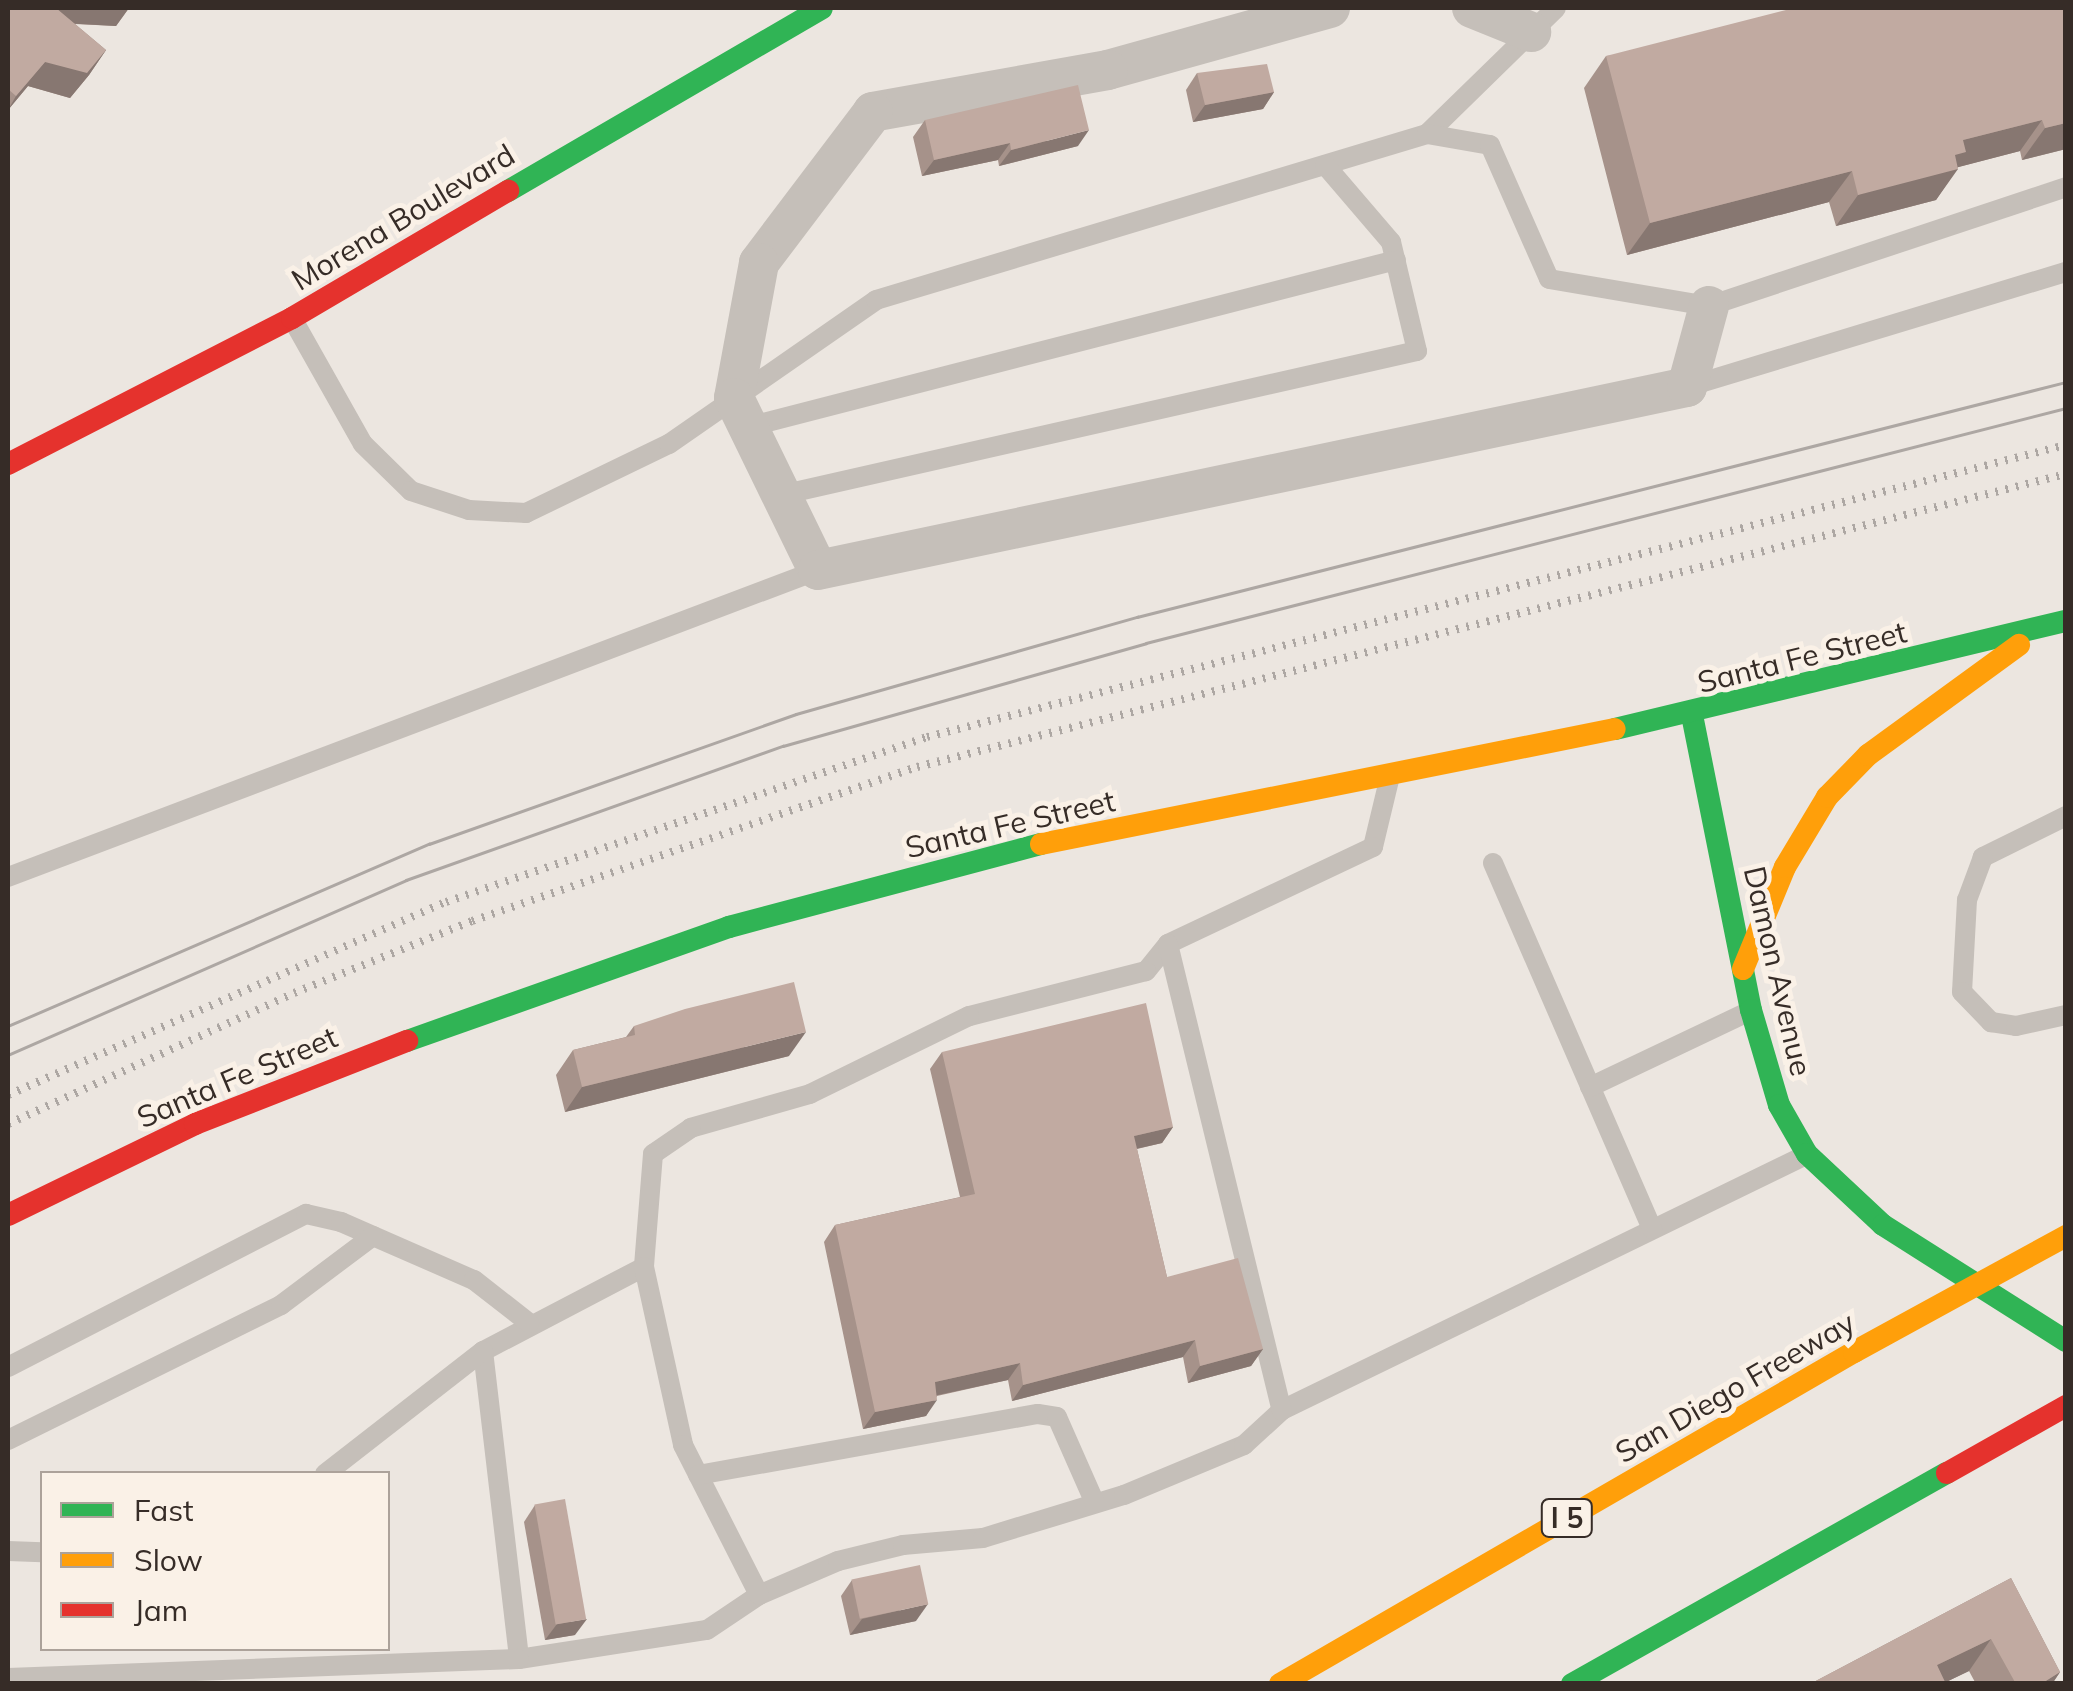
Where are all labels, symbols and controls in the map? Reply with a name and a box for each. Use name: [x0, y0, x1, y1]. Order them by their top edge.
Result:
street label: Morena Boulevard: [285, 136, 521, 298]
street label: Santa Fe Street: [1694, 614, 1910, 700]
street label: Santa Fe Street: [902, 782, 1118, 866]
street label: Damon Avenue: [1736, 863, 1820, 1079]
street label: Santa Fe Street: [131, 1019, 343, 1135]
street label: San Diego Freeway: [1609, 1304, 1861, 1470]
legend: [40, 1471, 390, 1651]
text: Fast: [134, 1491, 194, 1529]
road number: I 5: [1540, 1495, 1594, 1541]
text: Slow: [134, 1541, 203, 1579]
text: Jam: [134, 1591, 188, 1629]

